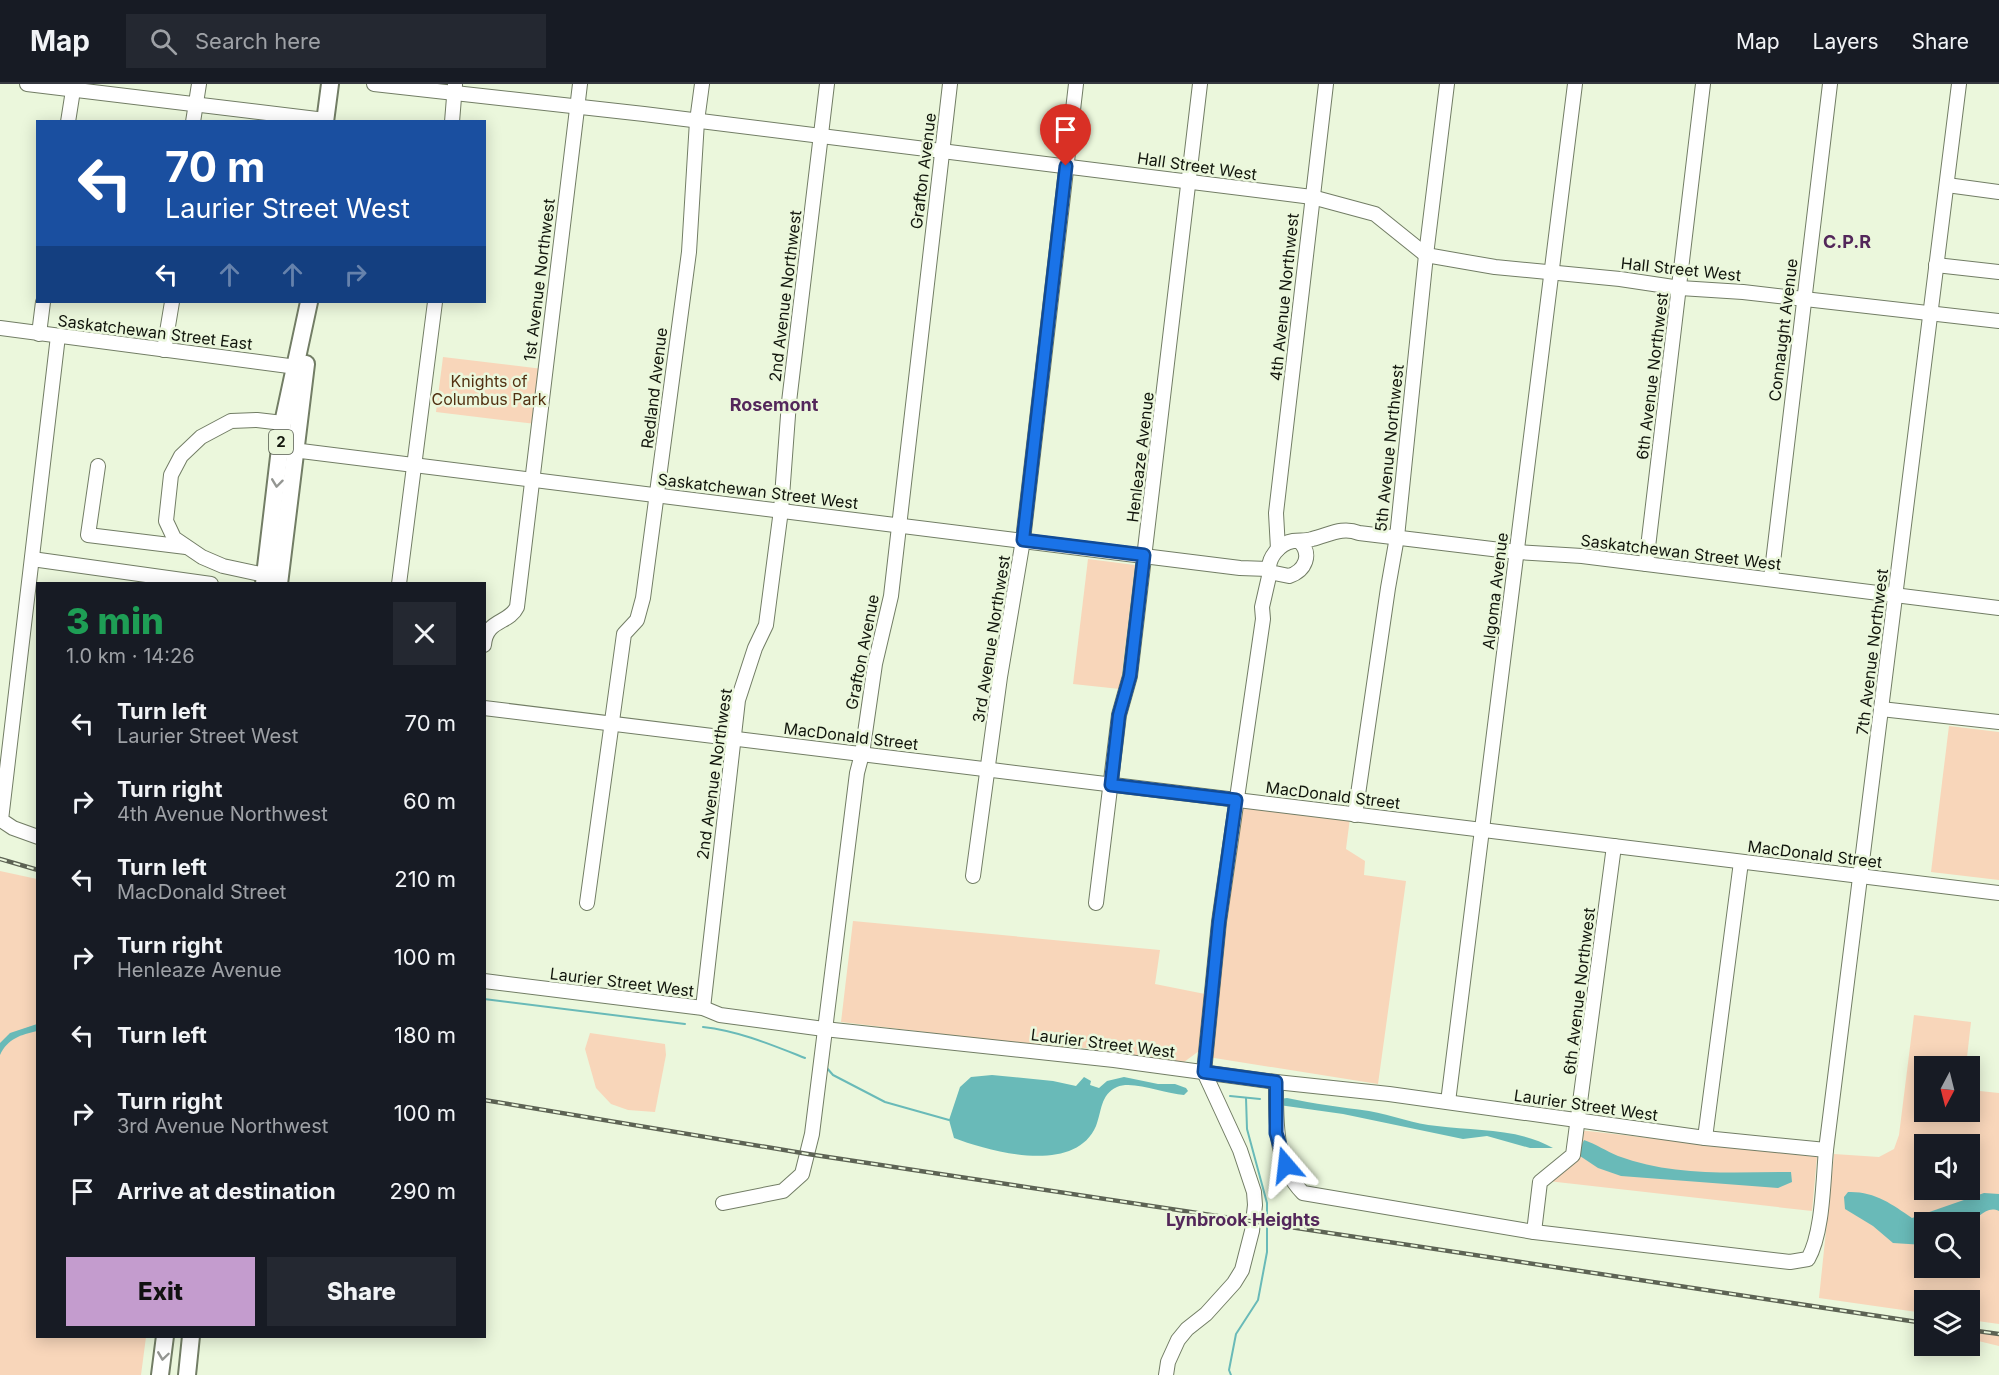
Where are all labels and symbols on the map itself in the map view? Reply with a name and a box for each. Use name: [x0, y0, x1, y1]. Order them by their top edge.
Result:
pin: [1040, 104, 1091, 166]
street label: Grafton Avenue: [906, 112, 940, 230]
street label: Hall Street West: [1136, 148, 1258, 184]
street label: 1st Avenue Northwest: [519, 197, 559, 363]
street label: 2nd Avenue Northwest: [765, 209, 805, 383]
street label: 4th Avenue Northwest: [1265, 212, 1303, 382]
district label: C.P.R: [1823, 231, 1871, 252]
street label: Hall Street West: [1620, 253, 1742, 285]
street label: Connaught Avenue: [1764, 257, 1802, 403]
street label: 6th Avenue Northwest: [1632, 291, 1672, 461]
street label: Saskatchewan Street East: [56, 310, 254, 354]
street label: Redland Avenue: [637, 326, 671, 450]
street label: 5th Avenue Northwest: [1370, 363, 1408, 533]
park label: Knights of Columbus Park: [431, 371, 547, 409]
street label: Henleaze Avenue: [1122, 390, 1158, 524]
district label: Rosemont: [730, 394, 819, 415]
road number: 2: [269, 430, 293, 454]
street label: Saskatchewan Street West: [657, 469, 859, 513]
one-way arrow: [271, 478, 283, 487]
street label: Saskatchewan Street West: [1580, 530, 1782, 574]
street label: Algoma Avenue: [1478, 531, 1512, 651]
street label: 3rd Avenue Northwest: [968, 554, 1014, 724]
street label: 7th Avenue Northwest: [1852, 568, 1892, 736]
street label: Grafton Avenue: [841, 593, 883, 711]
street label: 2nd Avenue Northwest: [692, 687, 736, 861]
street label: MacDonald Street: [783, 718, 919, 754]
street label: MacDonald Street: [1265, 777, 1401, 813]
street label: MacDonald Street: [1747, 836, 1883, 872]
street label: 6th Avenue Northwest: [1559, 906, 1599, 1076]
street label: Laurier Street West: [549, 963, 695, 1001]
street label: Laurier Street West: [1030, 1024, 1176, 1062]
north arrow: [1914, 1056, 1980, 1122]
street label: Laurier Street West: [1513, 1085, 1659, 1125]
position arrow: [1254, 1133, 1318, 1197]
district label: Lynbrook Heights: [1166, 1209, 1320, 1230]
one-way arrow: [157, 1351, 169, 1360]

